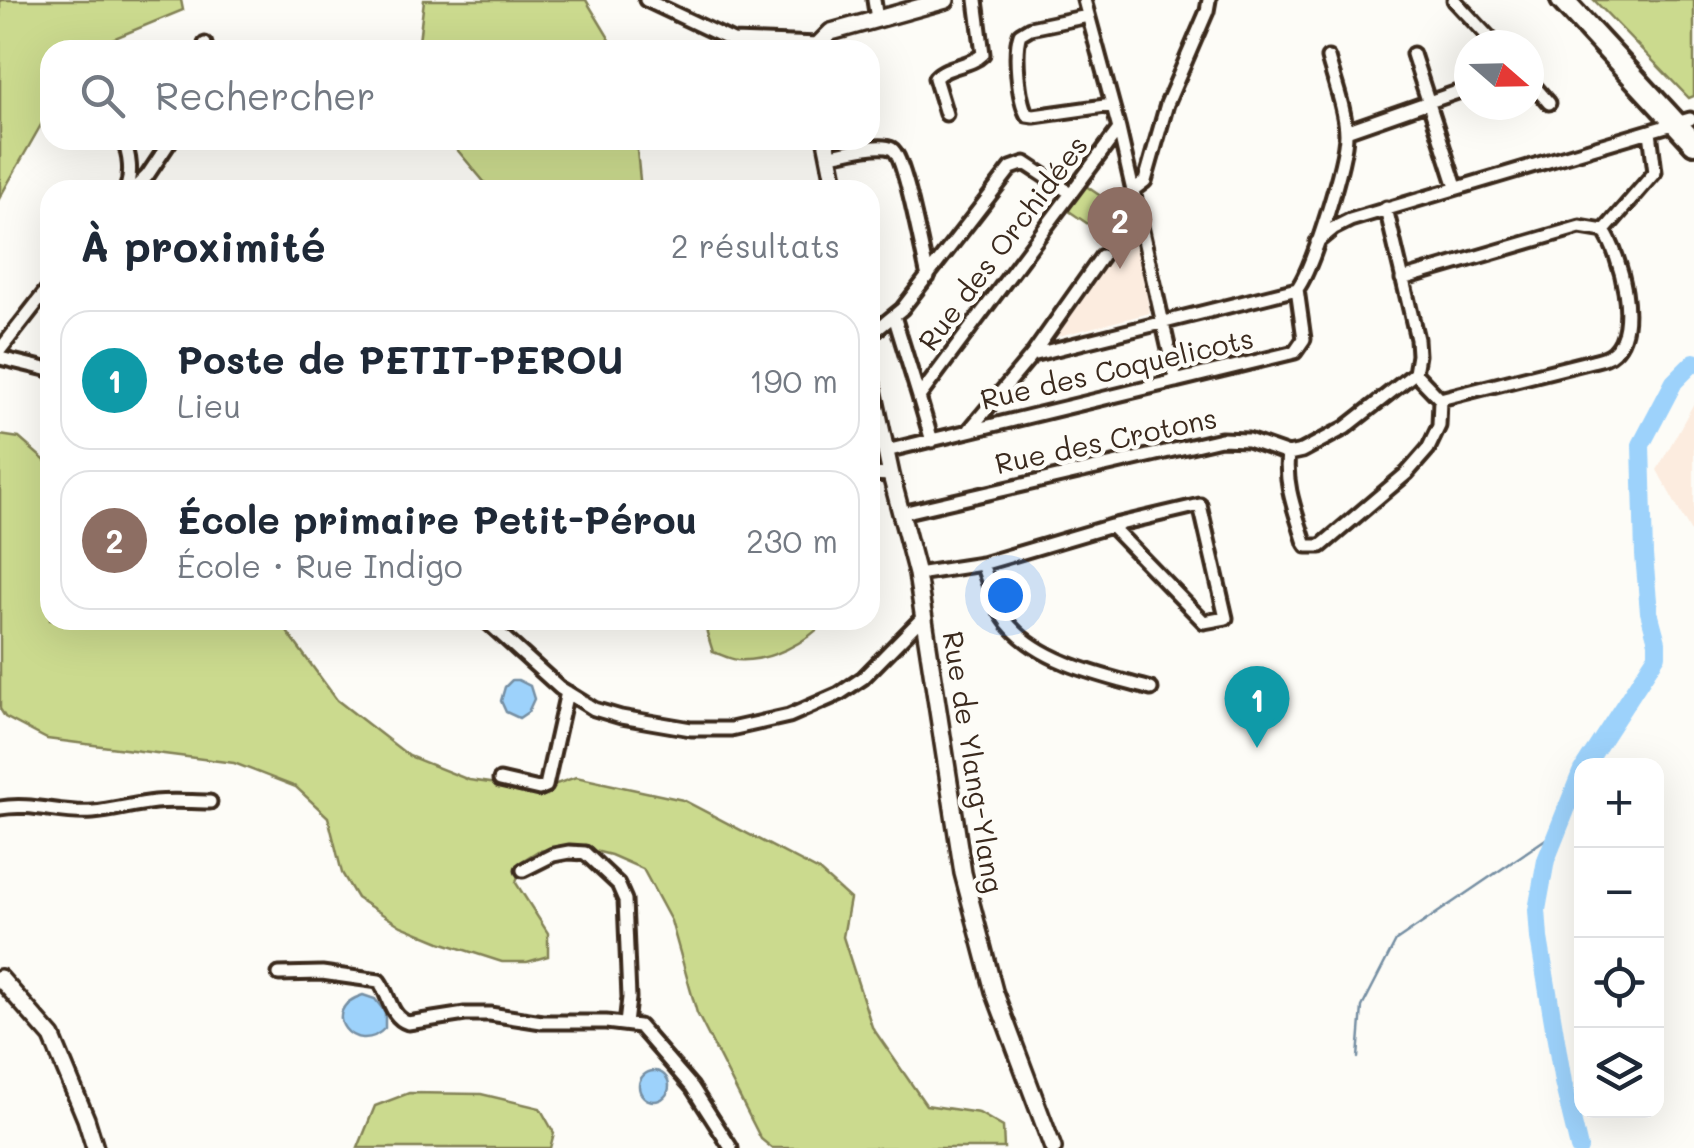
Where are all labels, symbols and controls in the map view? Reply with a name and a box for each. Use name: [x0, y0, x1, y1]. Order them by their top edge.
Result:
north arrow: [1454, 30, 1544, 120]
search box: [40, 40, 880, 150]
icon: search: [75, 68, 130, 123]
text: Rechercher: [155, 70, 376, 120]
street label: Rue des Orchidées: [910, 128, 1095, 357]
pin: 2: [1088, 186, 1152, 269]
text: À proximité: [80, 218, 326, 273]
text: 2 résultats: [671, 224, 840, 266]
street label: Rue des Coquelicots: [977, 319, 1257, 417]
text: Poste de PETIT-PEROU: [177, 334, 624, 384]
text: 1: [107, 359, 122, 401]
text: 190 m: [749, 359, 838, 401]
text: Lieu: [177, 384, 241, 426]
street label: Rue des Crotons: [992, 399, 1220, 481]
text: École primaire Petit-Pérou: [177, 494, 697, 544]
text: 2: [106, 519, 123, 561]
text: 230 m: [746, 519, 838, 561]
text: École · Rue Indigo: [177, 544, 463, 586]
your location: [980, 570, 1031, 621]
street label: Rue de Ylang-Ylang: [936, 628, 1012, 895]
pin: 1: [1224, 666, 1290, 748]
map controls: [1574, 758, 1664, 1118]
button: +: [1574, 758, 1664, 848]
button: −: [1574, 848, 1664, 938]
button: locate: [1574, 938, 1664, 1028]
button: layers: [1574, 1028, 1664, 1118]

